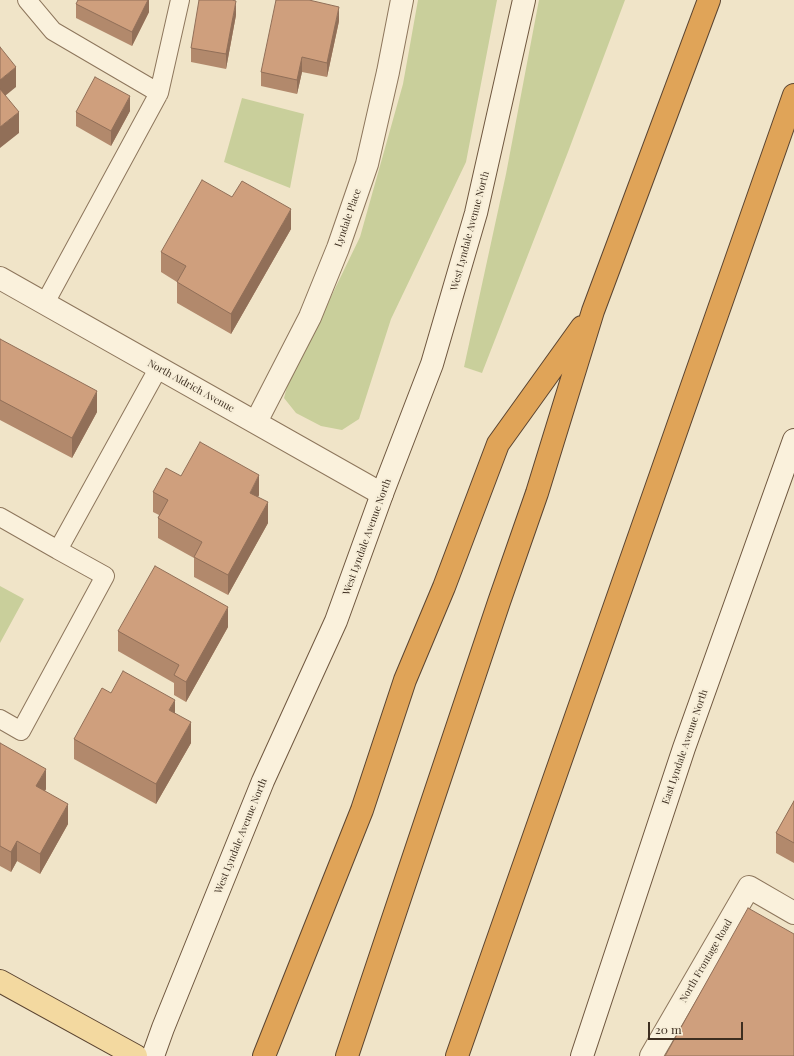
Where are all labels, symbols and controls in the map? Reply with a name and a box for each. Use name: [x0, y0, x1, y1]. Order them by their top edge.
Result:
street label: West Lyndale Avenue North: [448, 170, 492, 292]
street label: Lyndale Place: [332, 187, 364, 249]
street label: North Aldrich Avenue: [146, 357, 236, 415]
street label: West Lyndale Avenue North: [340, 477, 394, 597]
street label: East Lyndale Avenue North: [660, 688, 710, 806]
street label: West Lyndale Avenue North: [212, 777, 270, 895]
street label: North Frontage Road: [677, 917, 735, 1005]
scale bar: [650, 1014, 745, 1040]
text: 20 m: [655, 1021, 682, 1037]

